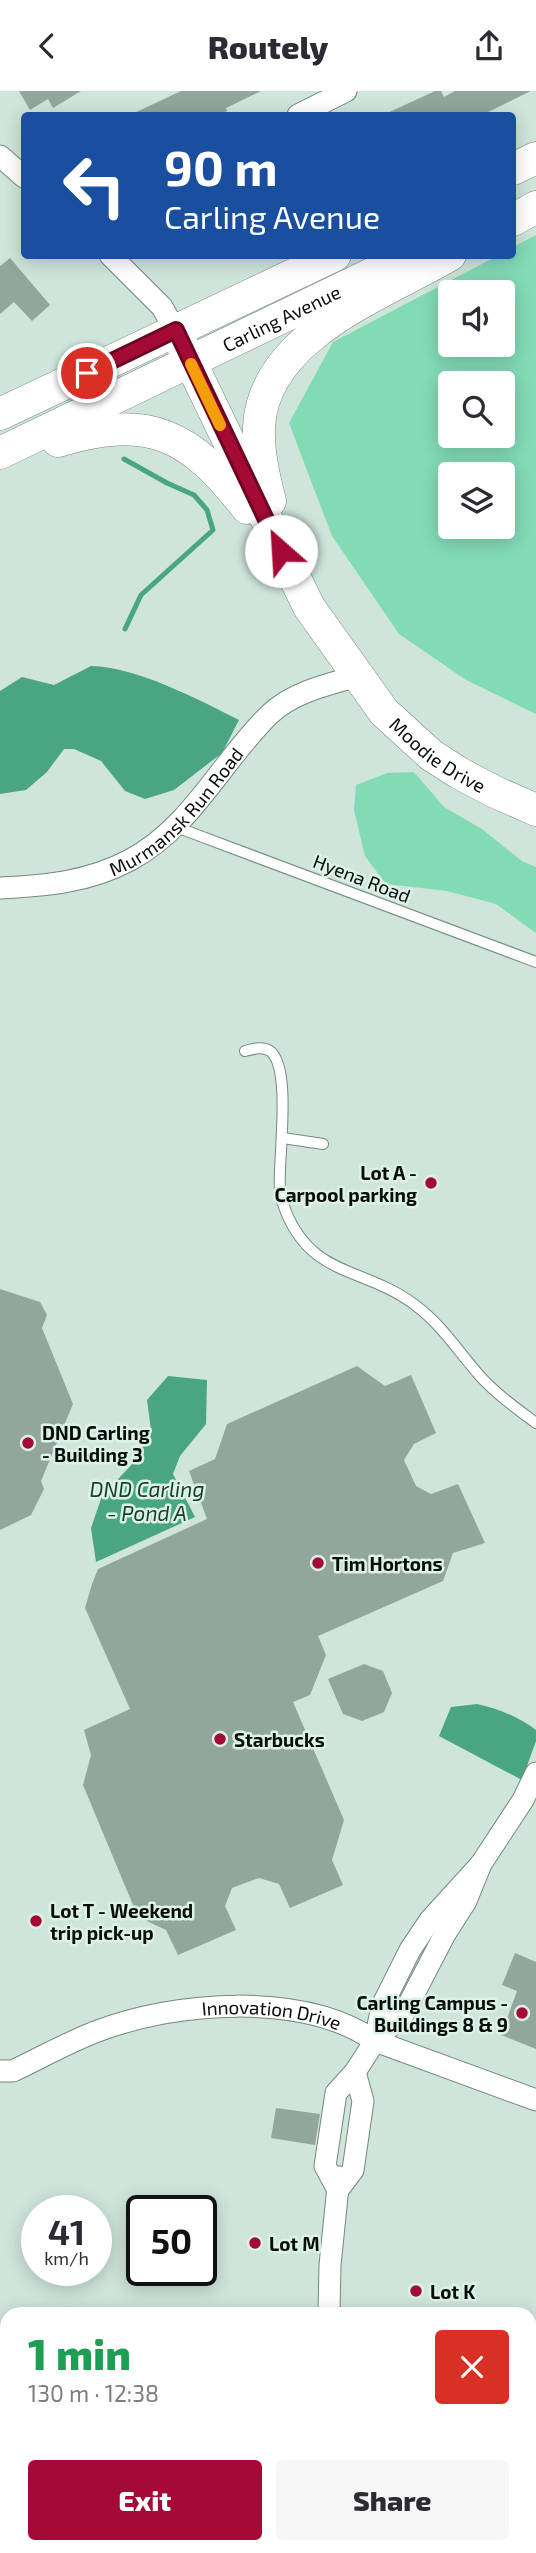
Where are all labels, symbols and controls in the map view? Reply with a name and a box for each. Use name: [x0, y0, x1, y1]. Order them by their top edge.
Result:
icon: back: [28, 27, 66, 65]
text: Routely: [208, 27, 328, 65]
icon: share: [470, 27, 508, 65]
text: 90 m: [164, 137, 278, 196]
icon: left: [49, 140, 140, 231]
text: Carling Avenue: [164, 197, 380, 235]
street label: Carling Avenue: [218, 279, 344, 356]
map controls: [438, 280, 515, 539]
button: sound: [438, 280, 515, 357]
pin: [57, 343, 117, 403]
icon: arrive: [68, 354, 106, 392]
button: search: [438, 371, 515, 448]
button: layers: [438, 462, 515, 539]
position arrow: [244, 514, 318, 588]
street label: Moodie Drive: [385, 712, 490, 797]
street label: Murmansk Run Road: [105, 742, 247, 880]
street label: Hyena Road: [310, 849, 414, 907]
place label: Lot A - Carpool parking: [274, 1161, 417, 1206]
marker: Lot A - Carpool parking: [423, 1175, 439, 1191]
place label: DND Carling - Building 3: [42, 1421, 150, 1466]
marker: DND Carling - Building 3: [20, 1435, 36, 1451]
water label: DND Carling - Pond A: [90, 1476, 204, 1525]
place label: Tim Hortons: [332, 1552, 443, 1575]
marker: Tim Hortons: [310, 1555, 326, 1571]
place label: Starbucks: [234, 1728, 325, 1751]
marker: Starbucks: [212, 1731, 228, 1747]
place label: Lot T - Weekend trip pick-up: [50, 1899, 193, 1944]
marker: Lot T - Weekend trip pick-up: [28, 1913, 44, 1929]
place label: Carling Campus - Buildings 8 & 9: [356, 1991, 508, 2036]
street label: Innovation Drive: [200, 1995, 345, 2034]
marker: Carling Campus - Buildings 8 & 9: [514, 2005, 530, 2021]
speed limit sign: 50: [126, 2195, 217, 2286]
text: 41: [48, 2210, 85, 2252]
place label: Lot M: [269, 2232, 320, 2255]
marker: Lot M: [247, 2235, 263, 2251]
text: km/h: [44, 2247, 89, 2269]
place label: Lot K: [430, 2280, 475, 2303]
marker: Lot K: [408, 2283, 424, 2299]
text: 1 min: [28, 2328, 131, 2378]
button: close: [435, 2330, 509, 2404]
text: 130 m · 12:38: [28, 2379, 159, 2407]
button: Exit: [28, 2460, 262, 2540]
button: Share: [276, 2460, 509, 2540]

